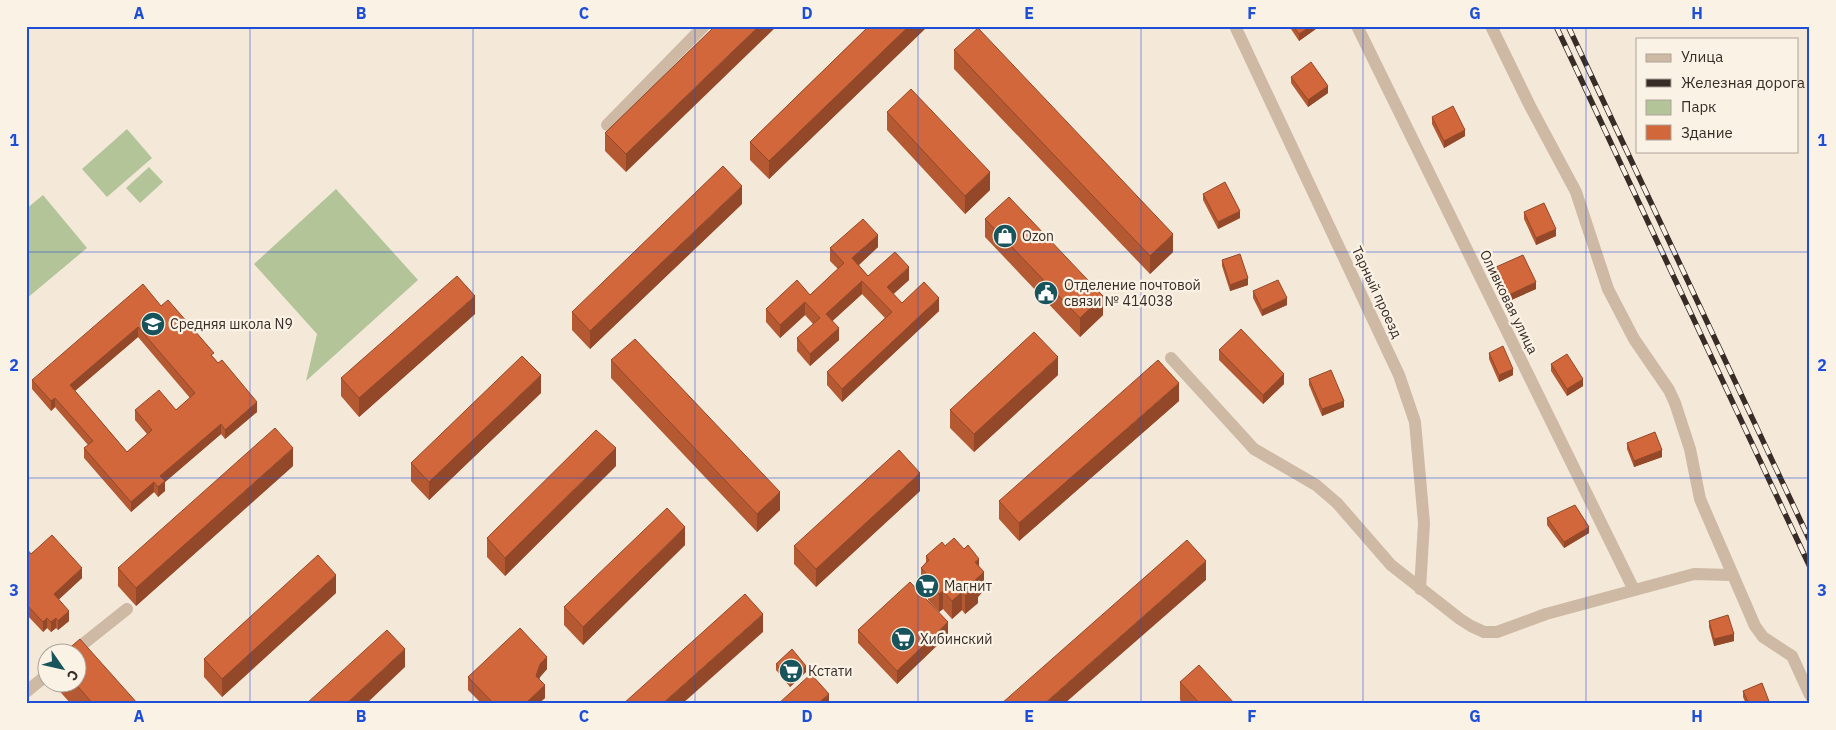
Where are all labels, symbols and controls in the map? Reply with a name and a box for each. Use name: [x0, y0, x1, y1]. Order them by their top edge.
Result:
text: A: [134, 3, 145, 23]
text: B: [356, 3, 367, 23]
text: C: [579, 3, 589, 23]
text: D: [801, 3, 813, 23]
text: E: [1024, 3, 1034, 23]
text: F: [1247, 3, 1257, 23]
text: G: [1469, 3, 1481, 23]
text: H: [1691, 3, 1703, 23]
legend: [1636, 38, 1798, 152]
text: Улица: [1681, 47, 1723, 66]
text: Железная дорога: [1681, 73, 1805, 92]
text: Парк: [1681, 97, 1716, 116]
text: Здание: [1681, 123, 1733, 142]
text: 1: [9, 130, 19, 150]
text: 1: [1817, 130, 1827, 150]
shop icon: Ozon: [992, 223, 1018, 249]
place label: Ozon: [1022, 227, 1054, 245]
street label: Тарный проезд: [1348, 243, 1406, 341]
street label: Оливковая улица: [1476, 247, 1542, 358]
place label: Отделение почтовой связи № 414038: [1064, 276, 1201, 310]
public building icon: Отделение почтовой связи № 414038: [1033, 280, 1059, 306]
school or university icon: Средняя школа N9: [140, 311, 166, 337]
place label: Средняя школа N9: [170, 315, 293, 333]
text: 2: [9, 355, 19, 375]
text: 2: [1817, 355, 1827, 375]
supermarket icon: Магнит: [914, 573, 940, 599]
place label: Магнит: [944, 577, 992, 595]
text: 3: [9, 580, 19, 600]
text: 3: [1817, 580, 1827, 600]
supermarket icon: Хибинский: [890, 626, 916, 652]
place label: Хибинский: [920, 630, 992, 648]
north arrow: [38, 642, 88, 692]
supermarket icon: Кстати: [778, 658, 804, 684]
place label: Кстати: [808, 662, 853, 680]
text: С: [63, 666, 83, 684]
text: A: [134, 706, 145, 726]
text: B: [356, 706, 367, 726]
text: C: [579, 706, 589, 726]
text: D: [801, 706, 813, 726]
text: E: [1024, 706, 1034, 726]
text: F: [1247, 706, 1257, 726]
text: G: [1469, 706, 1481, 726]
text: H: [1691, 706, 1703, 726]

